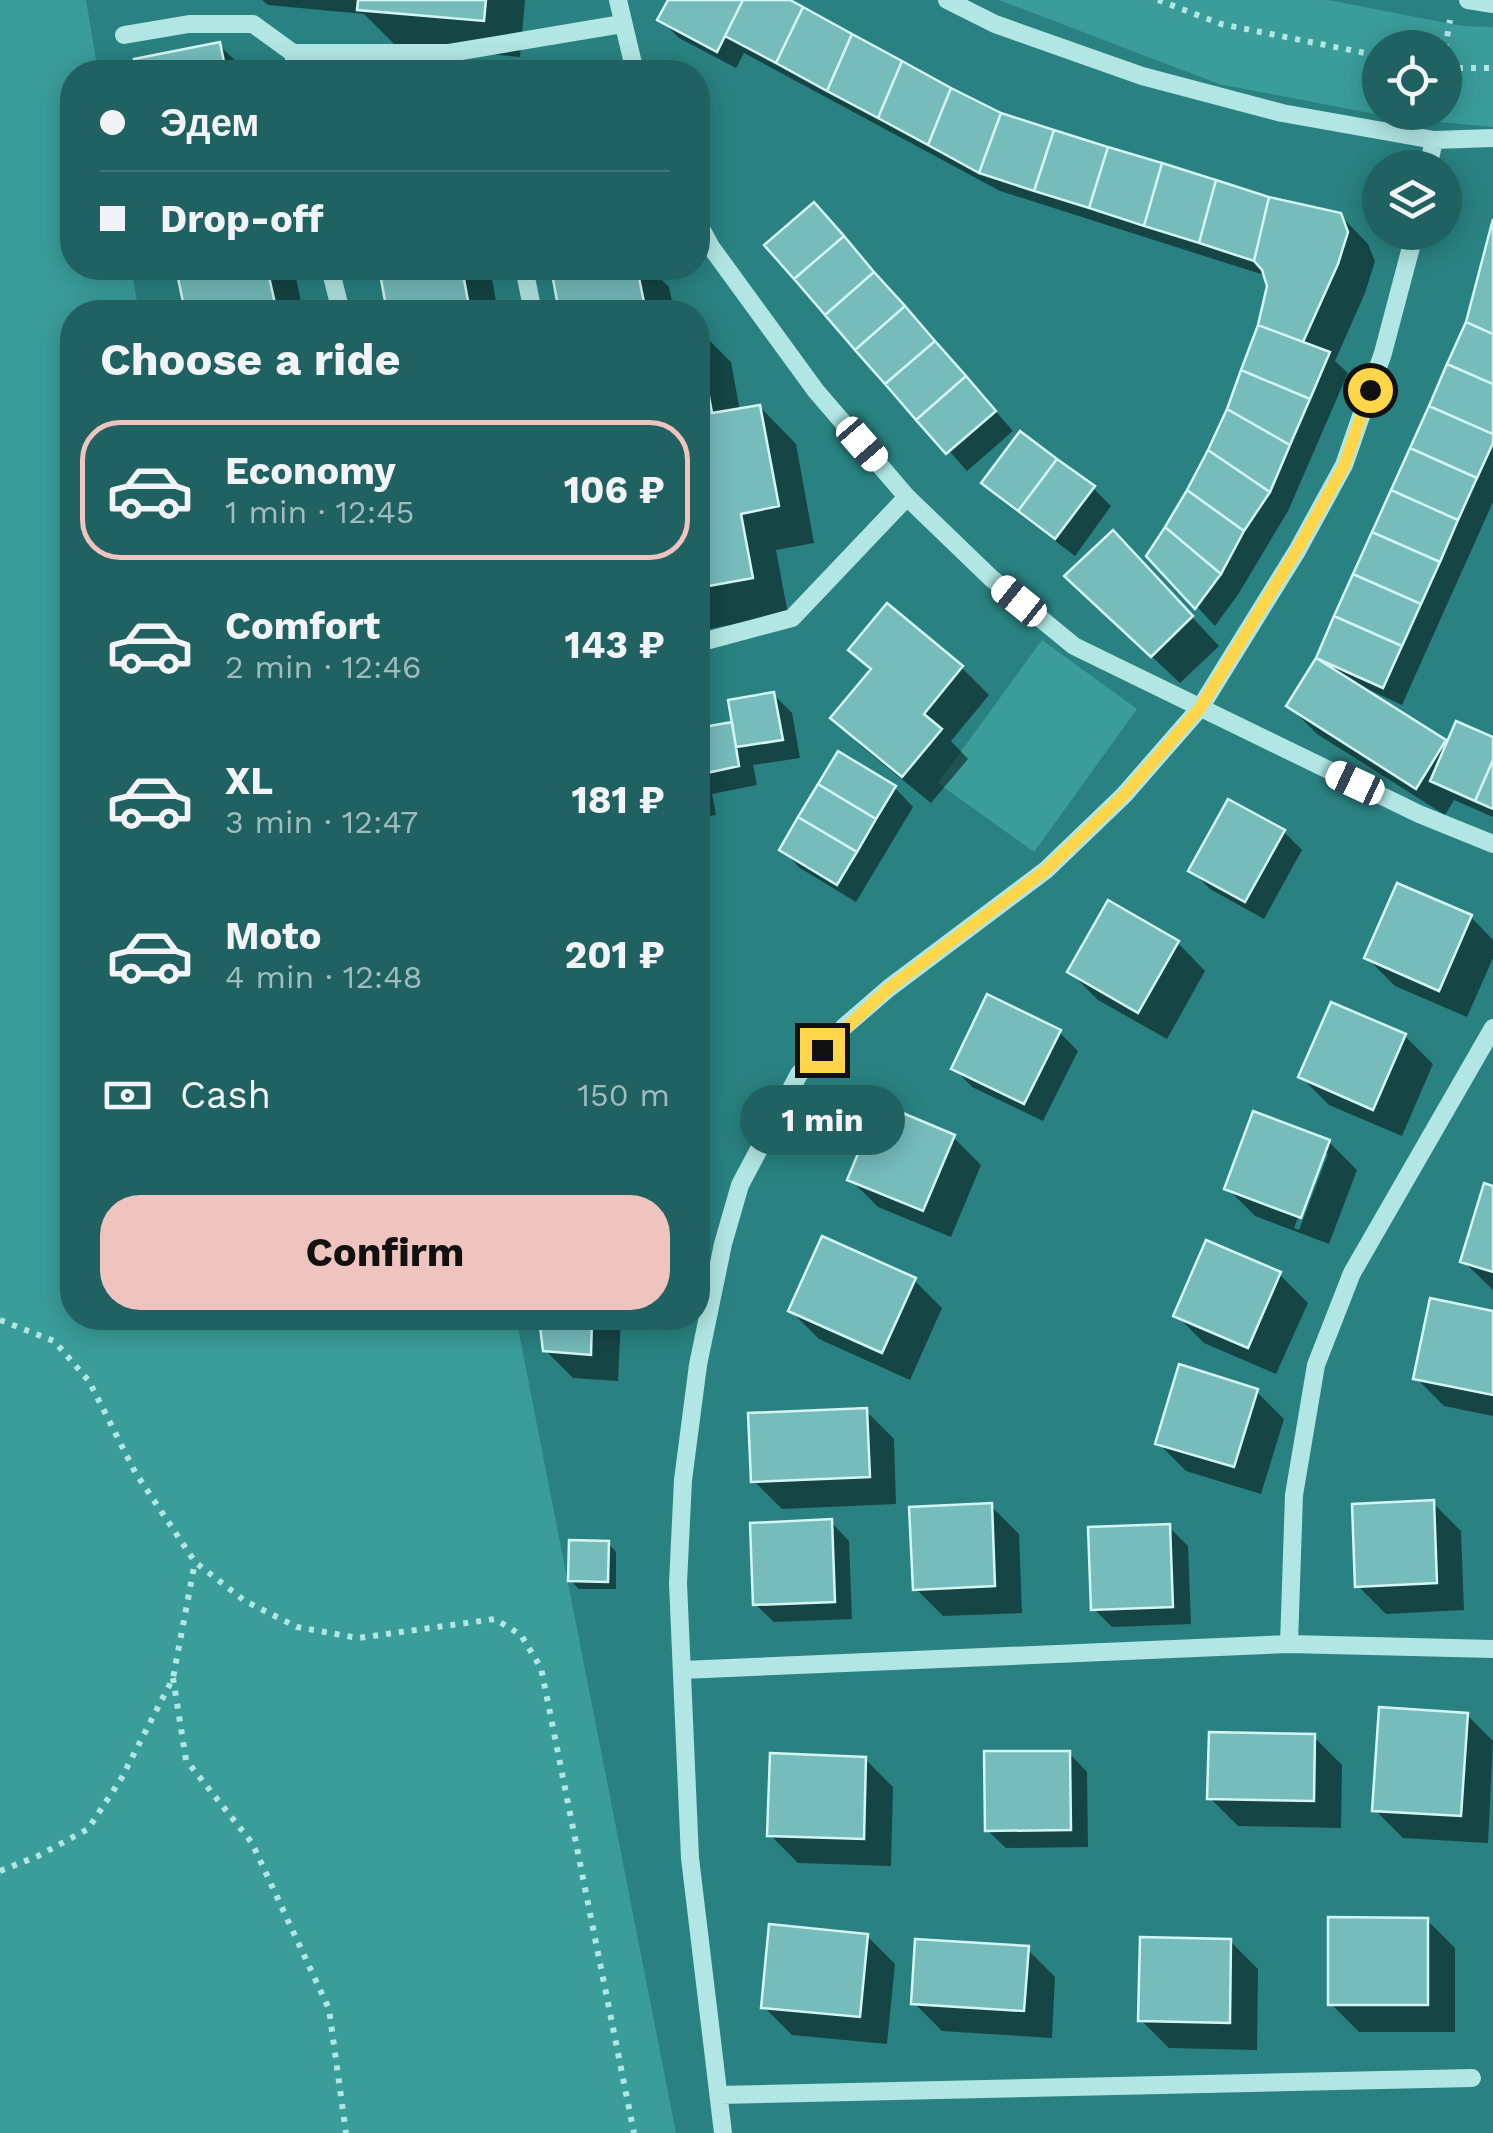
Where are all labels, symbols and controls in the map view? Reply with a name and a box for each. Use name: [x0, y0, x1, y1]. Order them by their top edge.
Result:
map controls: [1362, 30, 1462, 250]
button: locate: [1362, 30, 1462, 130]
text: Эдем: [160, 101, 259, 145]
button: layers: [1362, 150, 1462, 250]
text: Drop-off: [160, 197, 324, 241]
text: Choose a ride: [100, 333, 400, 386]
route start: [1348, 368, 1393, 413]
car: [831, 412, 893, 476]
icon: car: [105, 445, 195, 535]
text: Economy: [225, 449, 396, 493]
text: 106 ₽: [564, 468, 665, 512]
text: 1 min · 12:45: [225, 493, 414, 531]
car: [986, 570, 1052, 632]
icon: car: [105, 600, 195, 690]
text: Comfort: [225, 604, 380, 648]
text: 143 ₽: [565, 623, 665, 667]
text: 2 min · 12:46: [225, 648, 421, 686]
icon: car: [105, 755, 195, 845]
car: [1321, 757, 1389, 809]
text: XL: [225, 759, 273, 803]
text: 181 ₽: [571, 778, 665, 822]
text: 3 min · 12:47: [225, 803, 418, 841]
icon: car: [105, 910, 195, 1000]
text: Moto: [225, 914, 321, 958]
text: 201 ₽: [564, 933, 665, 977]
text: 4 min · 12:48: [225, 958, 423, 996]
route end: [800, 1028, 845, 1073]
icon: cash: [100, 1068, 155, 1123]
text: Cash: [180, 1073, 271, 1117]
text: 150 m: [578, 1076, 670, 1114]
callout: 1 min: [740, 1085, 904, 1155]
text: 1 min: [781, 1101, 864, 1139]
button: Confirm: [100, 1195, 670, 1310]

